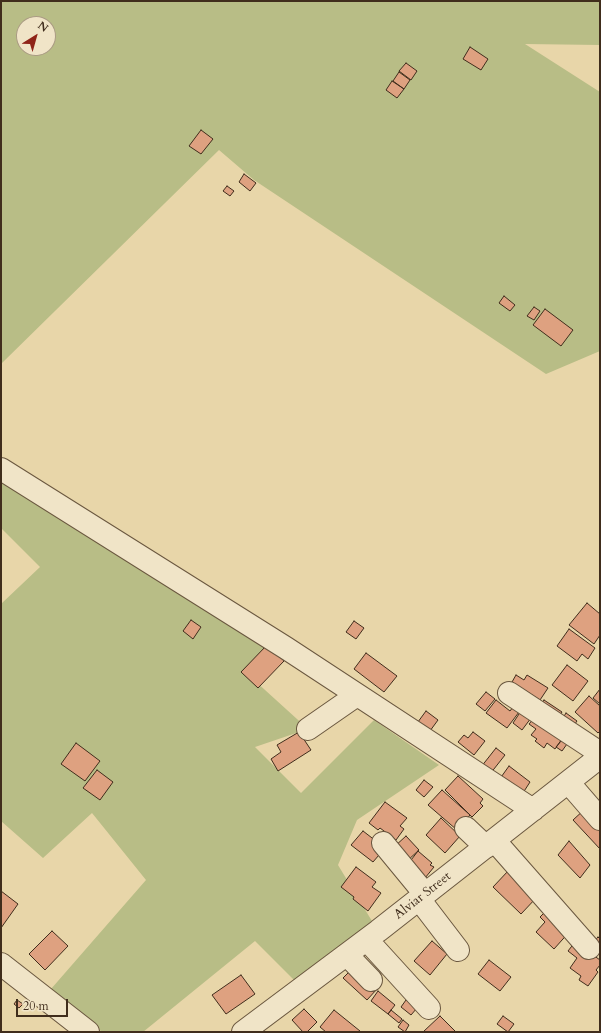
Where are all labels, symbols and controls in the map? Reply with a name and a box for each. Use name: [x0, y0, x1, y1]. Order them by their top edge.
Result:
north arrow: [16, 16, 56, 56]
text: N: [35, 18, 51, 36]
street label: Alviar Street: [391, 869, 455, 923]
scale bar: [18, 991, 70, 1017]
text: 20 m: [23, 998, 49, 1014]

